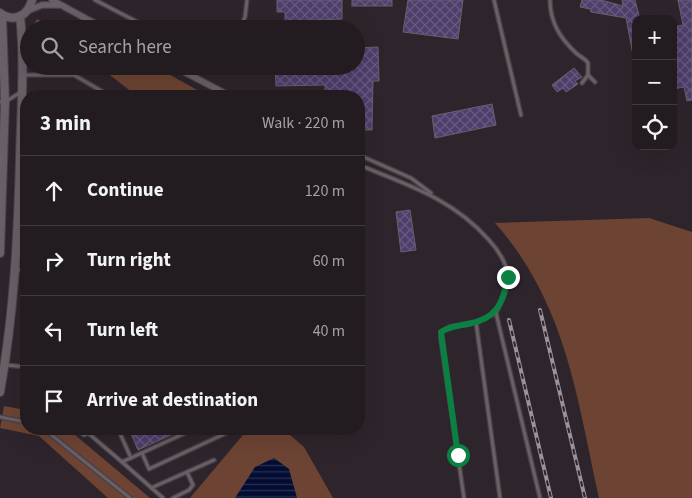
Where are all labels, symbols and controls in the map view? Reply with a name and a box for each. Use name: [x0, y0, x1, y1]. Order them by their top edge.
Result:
map controls: [632, 15, 677, 150]
button: +: [632, 15, 677, 60]
search box: [20, 20, 365, 75]
icon: search: [38, 34, 66, 62]
text: Search here: [78, 34, 172, 61]
button: −: [632, 60, 677, 105]
button: locate: [632, 105, 677, 150]
text: 3 min: [40, 108, 91, 138]
text: Walk · 220 m: [262, 112, 345, 134]
icon: ahead: [40, 177, 68, 205]
text: Continue: [87, 177, 164, 204]
text: 120 m: [305, 180, 345, 202]
icon: right: [40, 247, 68, 275]
text: Turn right: [87, 247, 171, 274]
text: 60 m: [313, 250, 345, 272]
route end: [497, 266, 520, 289]
icon: left: [40, 317, 68, 345]
text: Turn left: [87, 317, 158, 344]
text: 40 m: [313, 320, 345, 342]
icon: arrive: [40, 387, 68, 415]
text: Arrive at destination: [87, 387, 258, 414]
route start: [447, 444, 470, 467]

